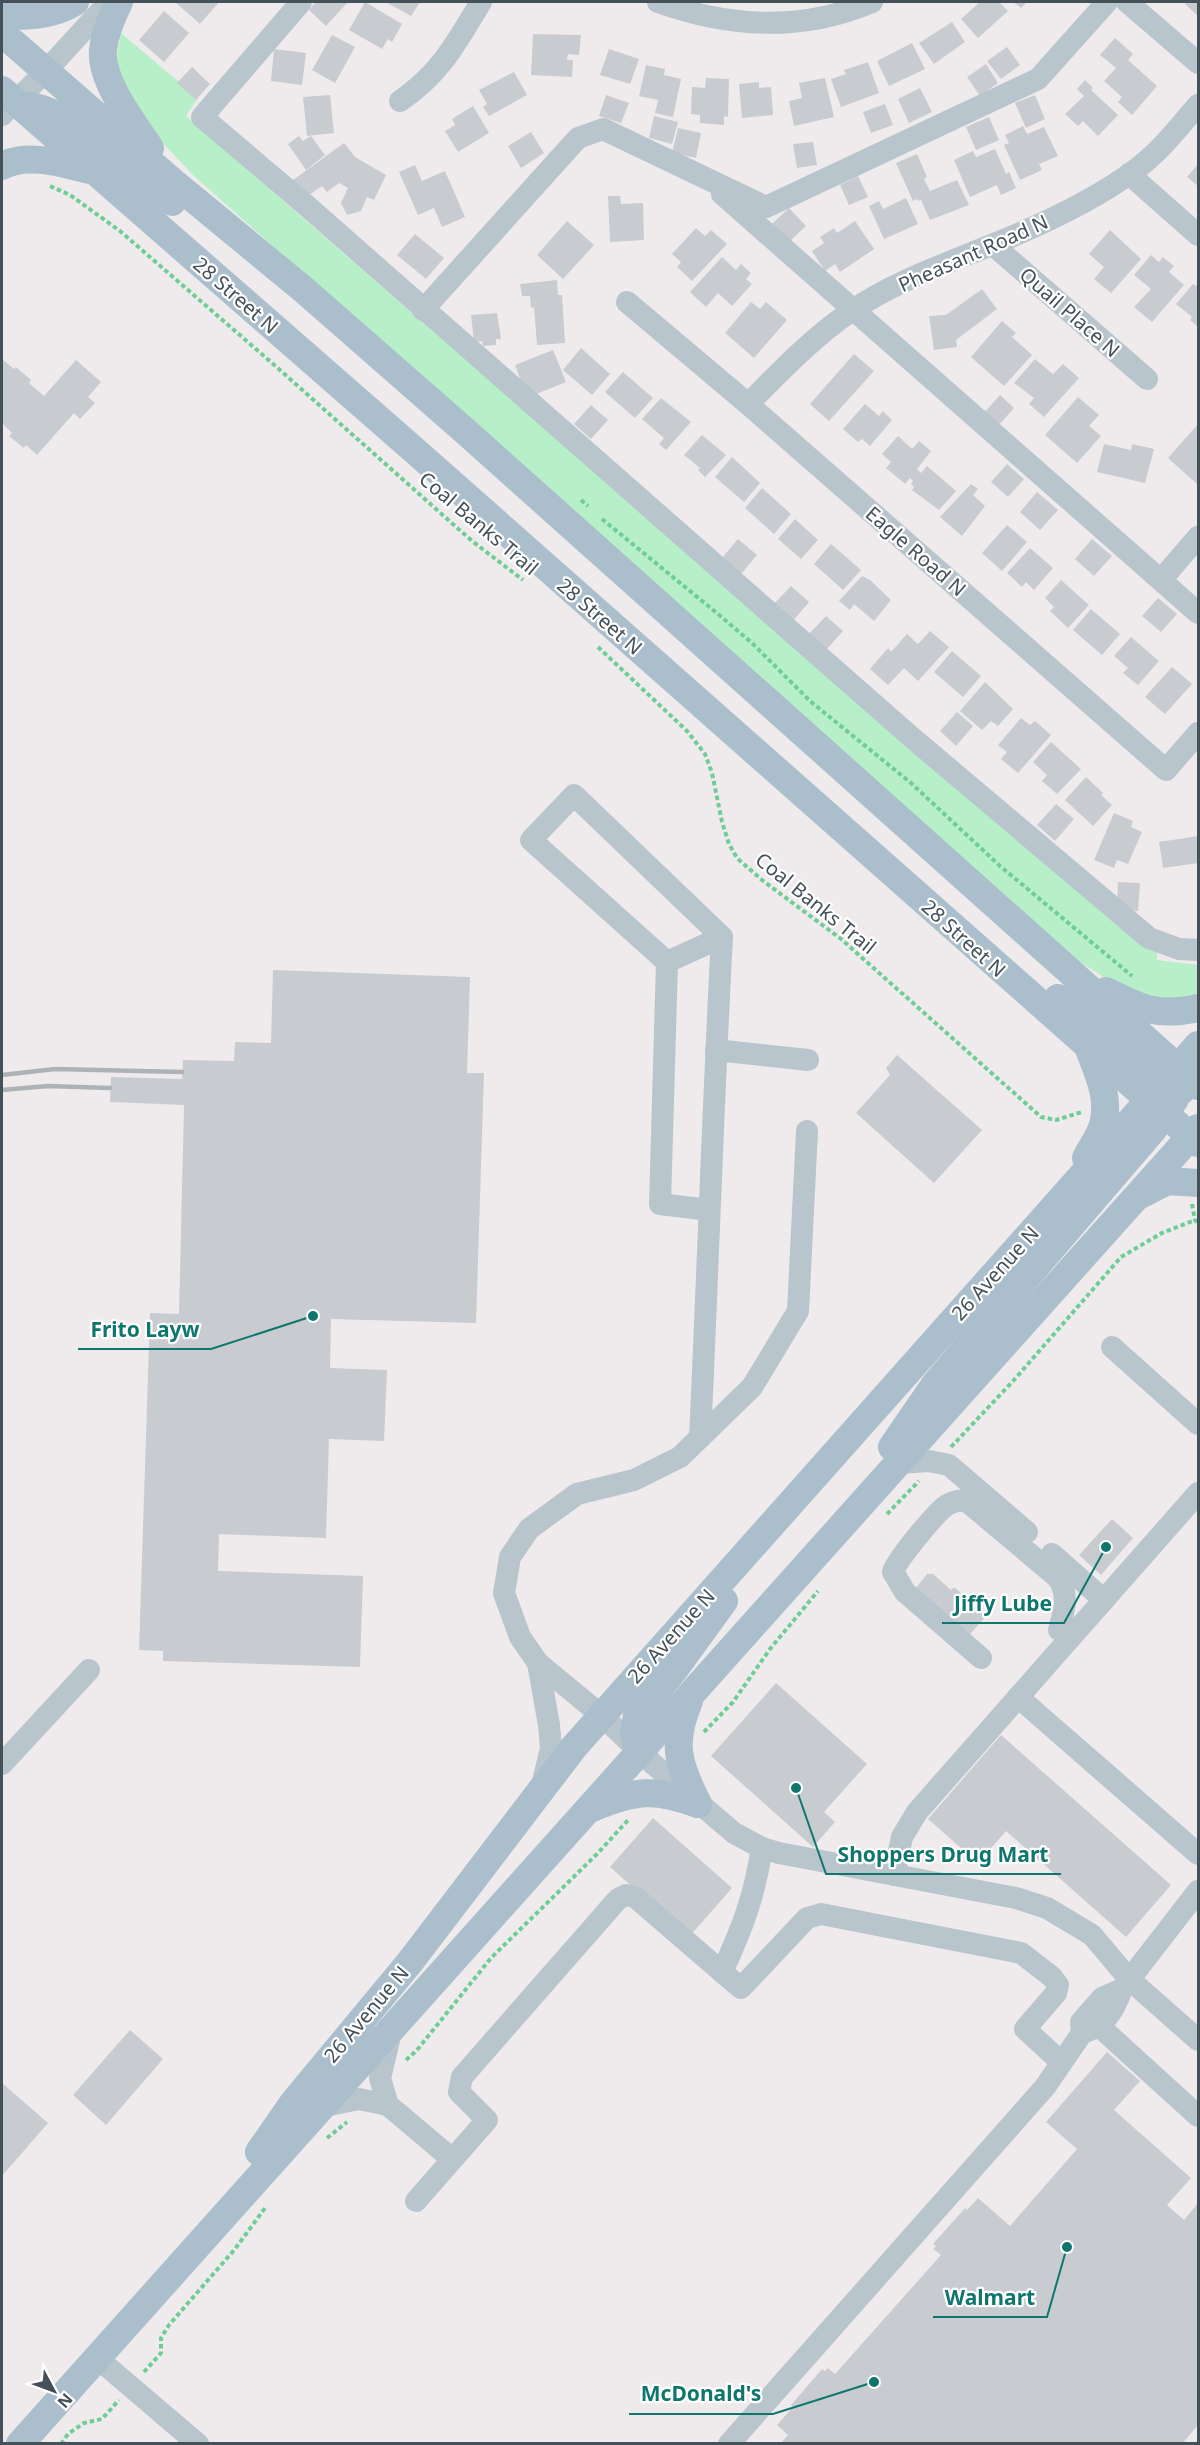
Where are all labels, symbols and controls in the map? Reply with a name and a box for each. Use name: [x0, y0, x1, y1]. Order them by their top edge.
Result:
street label: Pheasant Road N: [894, 208, 1052, 298]
street label: 28 Street N: [188, 251, 284, 339]
street label: Quail Place N: [1014, 261, 1126, 363]
street label: Coal Banks Trail: [414, 465, 544, 581]
street label: Eagle Road N: [860, 500, 972, 602]
street label: 28 Street N: [552, 572, 648, 660]
street label: Coal Banks Trail: [750, 846, 882, 960]
street label: 28 Street N: [916, 893, 1012, 983]
street label: 26 Avenue N: [945, 1220, 1045, 1326]
callout: Frito Layw: [78, 1310, 211, 1349]
text: Frito Layw: [90, 1315, 200, 1343]
street label: 26 Avenue N: [621, 1583, 721, 1689]
callout: Jiffy Lube: [942, 1584, 1064, 1623]
text: Jiffy Lube: [952, 1589, 1052, 1617]
callout: Shoppers Drug Mart: [826, 1835, 1061, 1874]
text: Shoppers Drug Mart: [838, 1840, 1048, 1868]
street label: 26 Avenue N: [318, 1960, 414, 2068]
callout: Walmart: [933, 2278, 1047, 2317]
text: Walmart: [945, 2283, 1035, 2311]
north arrow: [24, 2361, 84, 2421]
callout: McDonald's: [629, 2375, 773, 2414]
text: McDonald's: [641, 2379, 761, 2407]
text: N: [53, 2389, 78, 2413]

